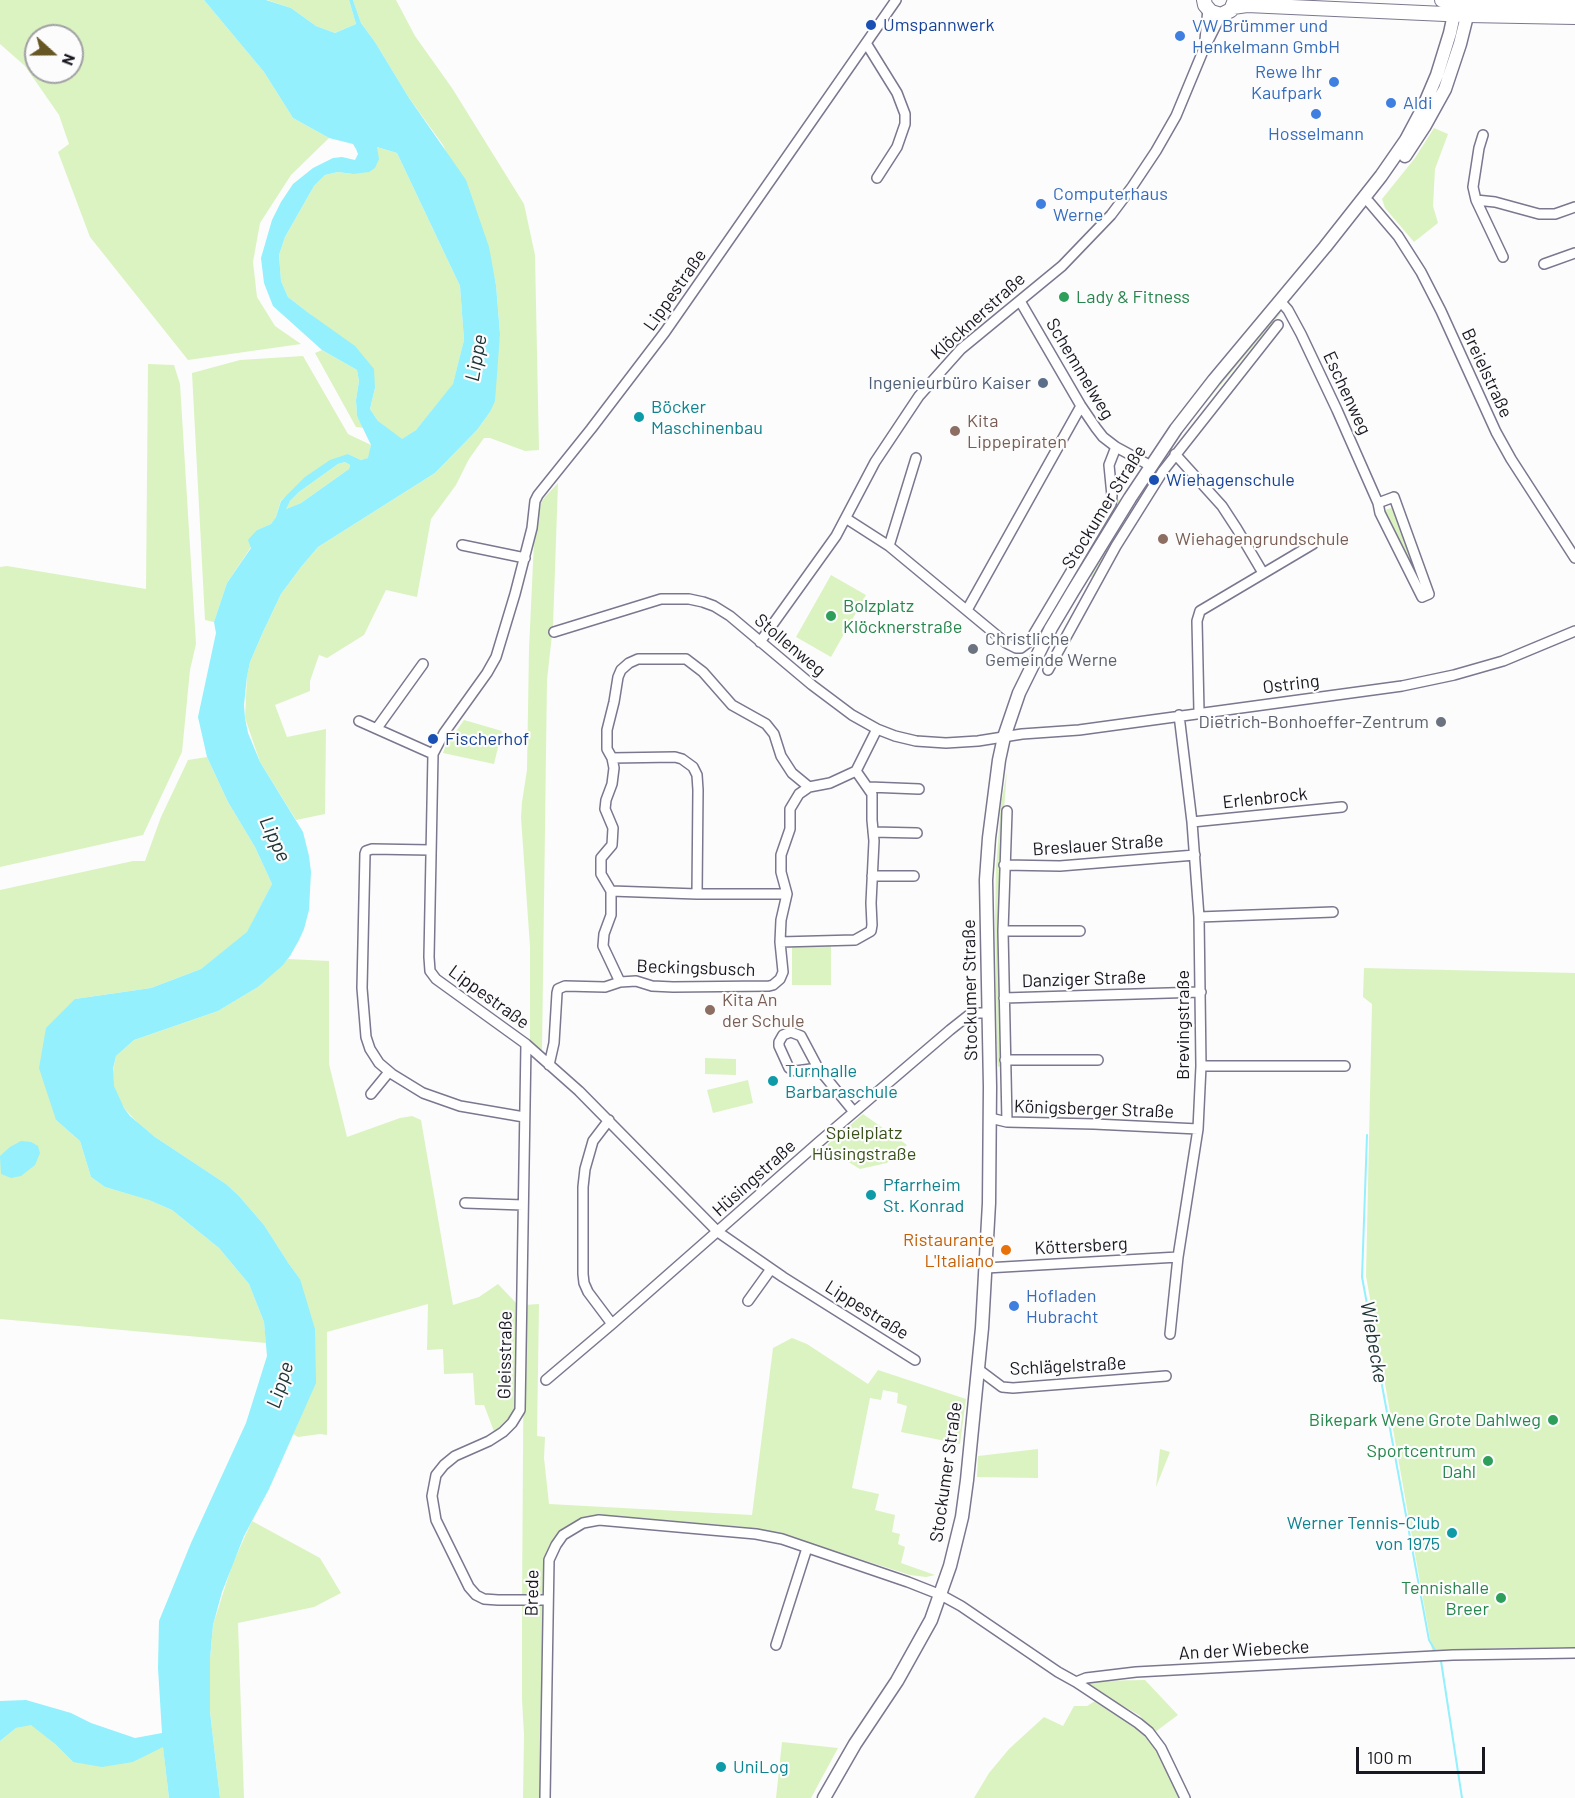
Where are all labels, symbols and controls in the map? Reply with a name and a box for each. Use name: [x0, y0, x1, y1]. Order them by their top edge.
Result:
place label: Umspannwerk: [883, 14, 994, 36]
place label: VW Brümmer und Henkelmann GmbH: [1192, 15, 1340, 57]
marker: Umspannwerk: [864, 18, 878, 32]
north arrow: [24, 24, 84, 84]
marker: VW Brümmer und Henkelmann GmbH: [1173, 29, 1187, 43]
text: N: [59, 52, 80, 68]
place label: Rewe Ihr Kaufpark: [1251, 61, 1322, 104]
marker: Rewe Ihr Kaufpark: [1327, 75, 1341, 89]
place label: Aldi: [1403, 92, 1432, 114]
marker: Aldi: [1384, 96, 1398, 110]
marker: Hosselmann: [1309, 107, 1323, 121]
place label: Hosselmann: [1268, 123, 1364, 145]
place label: Computerhaus Werne: [1053, 183, 1168, 226]
marker: Computerhaus Werne: [1034, 197, 1048, 211]
street label: Lippestraße: [639, 245, 711, 335]
street label: Klöcknerstraße: [926, 268, 1030, 364]
place label: Lady & Fitness: [1076, 286, 1190, 308]
marker: Lady & Fitness: [1057, 290, 1071, 304]
street label: Schemmelweg: [1041, 314, 1119, 424]
street label: Breielstraße: [1457, 325, 1517, 421]
water label: Lippe: [460, 332, 492, 384]
street label: Eschenweg: [1318, 348, 1376, 438]
place label: Ingenieurbüro Kaiser: [868, 372, 1031, 394]
marker: Ingenieurbüro Kaiser: [1036, 376, 1050, 390]
place label: Böcker Maschinenbau: [651, 396, 763, 438]
marker: Böcker Maschinenbau: [632, 410, 646, 424]
place label: Kita Lippepiraten: [967, 410, 1067, 452]
marker: Kita Lippepiraten: [948, 424, 962, 438]
street label: Stockumer Straße: [1057, 441, 1151, 573]
place label: Wiehagenschule: [1166, 469, 1295, 491]
marker: Wiehagenschule: [1147, 473, 1161, 487]
place label: Wiehagengrundschule: [1175, 528, 1349, 550]
marker: Wiehagengrundschule: [1156, 532, 1170, 546]
place label: Bolzplatz Klöcknerstraße: [843, 595, 962, 638]
street label: Stollenweg: [750, 609, 830, 681]
marker: Bolzplatz Klöcknerstraße: [824, 609, 838, 623]
place label: Christliche Gemeinde Werne: [985, 628, 1117, 670]
marker: Christliche Gemeinde Werne: [966, 642, 980, 656]
street label: Ostring: [1261, 670, 1321, 698]
place label: Dietrich-Bonhoeffer-Zentrum: [1199, 711, 1429, 733]
marker: Dietrich-Bonhoeffer-Zentrum: [1434, 715, 1448, 729]
place label: Fischerhof: [445, 728, 529, 750]
marker: Fischerhof: [426, 732, 440, 746]
street label: Erlenbrock: [1221, 783, 1309, 813]
water label: Lippe: [254, 812, 296, 866]
street label: Breslauer Straße: [1032, 830, 1164, 860]
street label: Stockumer Straße: [958, 919, 982, 1061]
street label: Beckingsbusch: [636, 955, 756, 981]
street label: Lippestraße: [444, 960, 534, 1034]
street label: Danziger Straße: [1022, 966, 1146, 992]
street label: Brevingstraße: [1172, 970, 1194, 1080]
place label: Kita An der Schule: [722, 989, 805, 1032]
marker: Kita An der Schule: [703, 1003, 717, 1017]
place label: Turnhalle Barbaraschule: [785, 1060, 898, 1102]
marker: Turnhalle Barbaraschule: [766, 1074, 780, 1088]
street label: Königsberger Straße: [1014, 1095, 1174, 1123]
park label: Spielplatz Hüsingstraße: [812, 1122, 916, 1164]
street label: Hüsingstraße: [708, 1135, 800, 1221]
place label: Pfarrheim St. Konrad: [883, 1174, 964, 1216]
marker: Pfarrheim St. Konrad: [864, 1188, 878, 1202]
place label: Ristaurante L'Italiano: [903, 1229, 994, 1272]
street label: Köttersberg: [1034, 1233, 1128, 1259]
marker: Ristaurante L'Italiano: [999, 1243, 1013, 1257]
street label: Lippestraße: [821, 1276, 913, 1344]
place label: Hofladen Hubracht: [1026, 1285, 1099, 1328]
marker: Hofladen Hubracht: [1007, 1299, 1021, 1313]
water label: Wiebecke: [1355, 1299, 1393, 1385]
street label: Gleisstraße: [493, 1311, 517, 1399]
street label: Schlägelstraße: [1009, 1352, 1127, 1380]
water label: Lippe: [261, 1359, 299, 1411]
street label: Stockumer Straße: [925, 1400, 967, 1544]
place label: Bikepark Wene Grote Dahlweg: [1309, 1409, 1541, 1431]
marker: Bikepark Wene Grote Dahlweg: [1546, 1413, 1560, 1427]
place label: Sportcentrum Dahl: [1367, 1440, 1476, 1482]
marker: Sportcentrum Dahl: [1481, 1454, 1495, 1468]
place label: Werner Tennis-Club von 1975: [1287, 1512, 1440, 1555]
marker: Werner Tennis-Club von 1975: [1445, 1526, 1459, 1540]
street label: Brede: [521, 1569, 543, 1617]
place label: Tennishalle Breer: [1401, 1577, 1489, 1620]
marker: Tennishalle Breer: [1494, 1591, 1508, 1605]
street label: An der Wiebecke: [1178, 1636, 1310, 1664]
scale bar: [1359, 1735, 1488, 1773]
text: 100 m: [1367, 1746, 1412, 1768]
place label: UniLog: [733, 1756, 789, 1778]
marker: UniLog: [714, 1760, 728, 1774]

